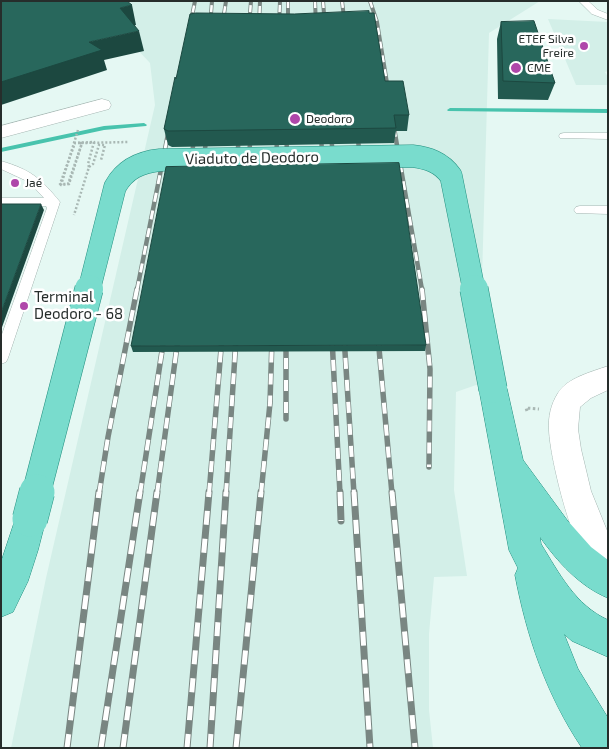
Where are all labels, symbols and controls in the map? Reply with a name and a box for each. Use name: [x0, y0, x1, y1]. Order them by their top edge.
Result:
place label: ETEF Silva Freire: [519, 32, 574, 60]
marker: ETEF Silva Freire: [578, 40, 590, 52]
marker: CME: [509, 61, 523, 75]
place label: CME: [527, 61, 551, 75]
marker: Deodoro: [288, 112, 302, 126]
place label: Deodoro: [306, 112, 352, 126]
street label: Viaduto de Deodoro: [185, 148, 319, 168]
place label: Jaé: [25, 176, 42, 190]
marker: Jaé: [9, 177, 21, 189]
place label: Terminal Deodoro - 68: [34, 288, 123, 323]
marker: Terminal Deodoro - 68: [18, 300, 30, 312]

